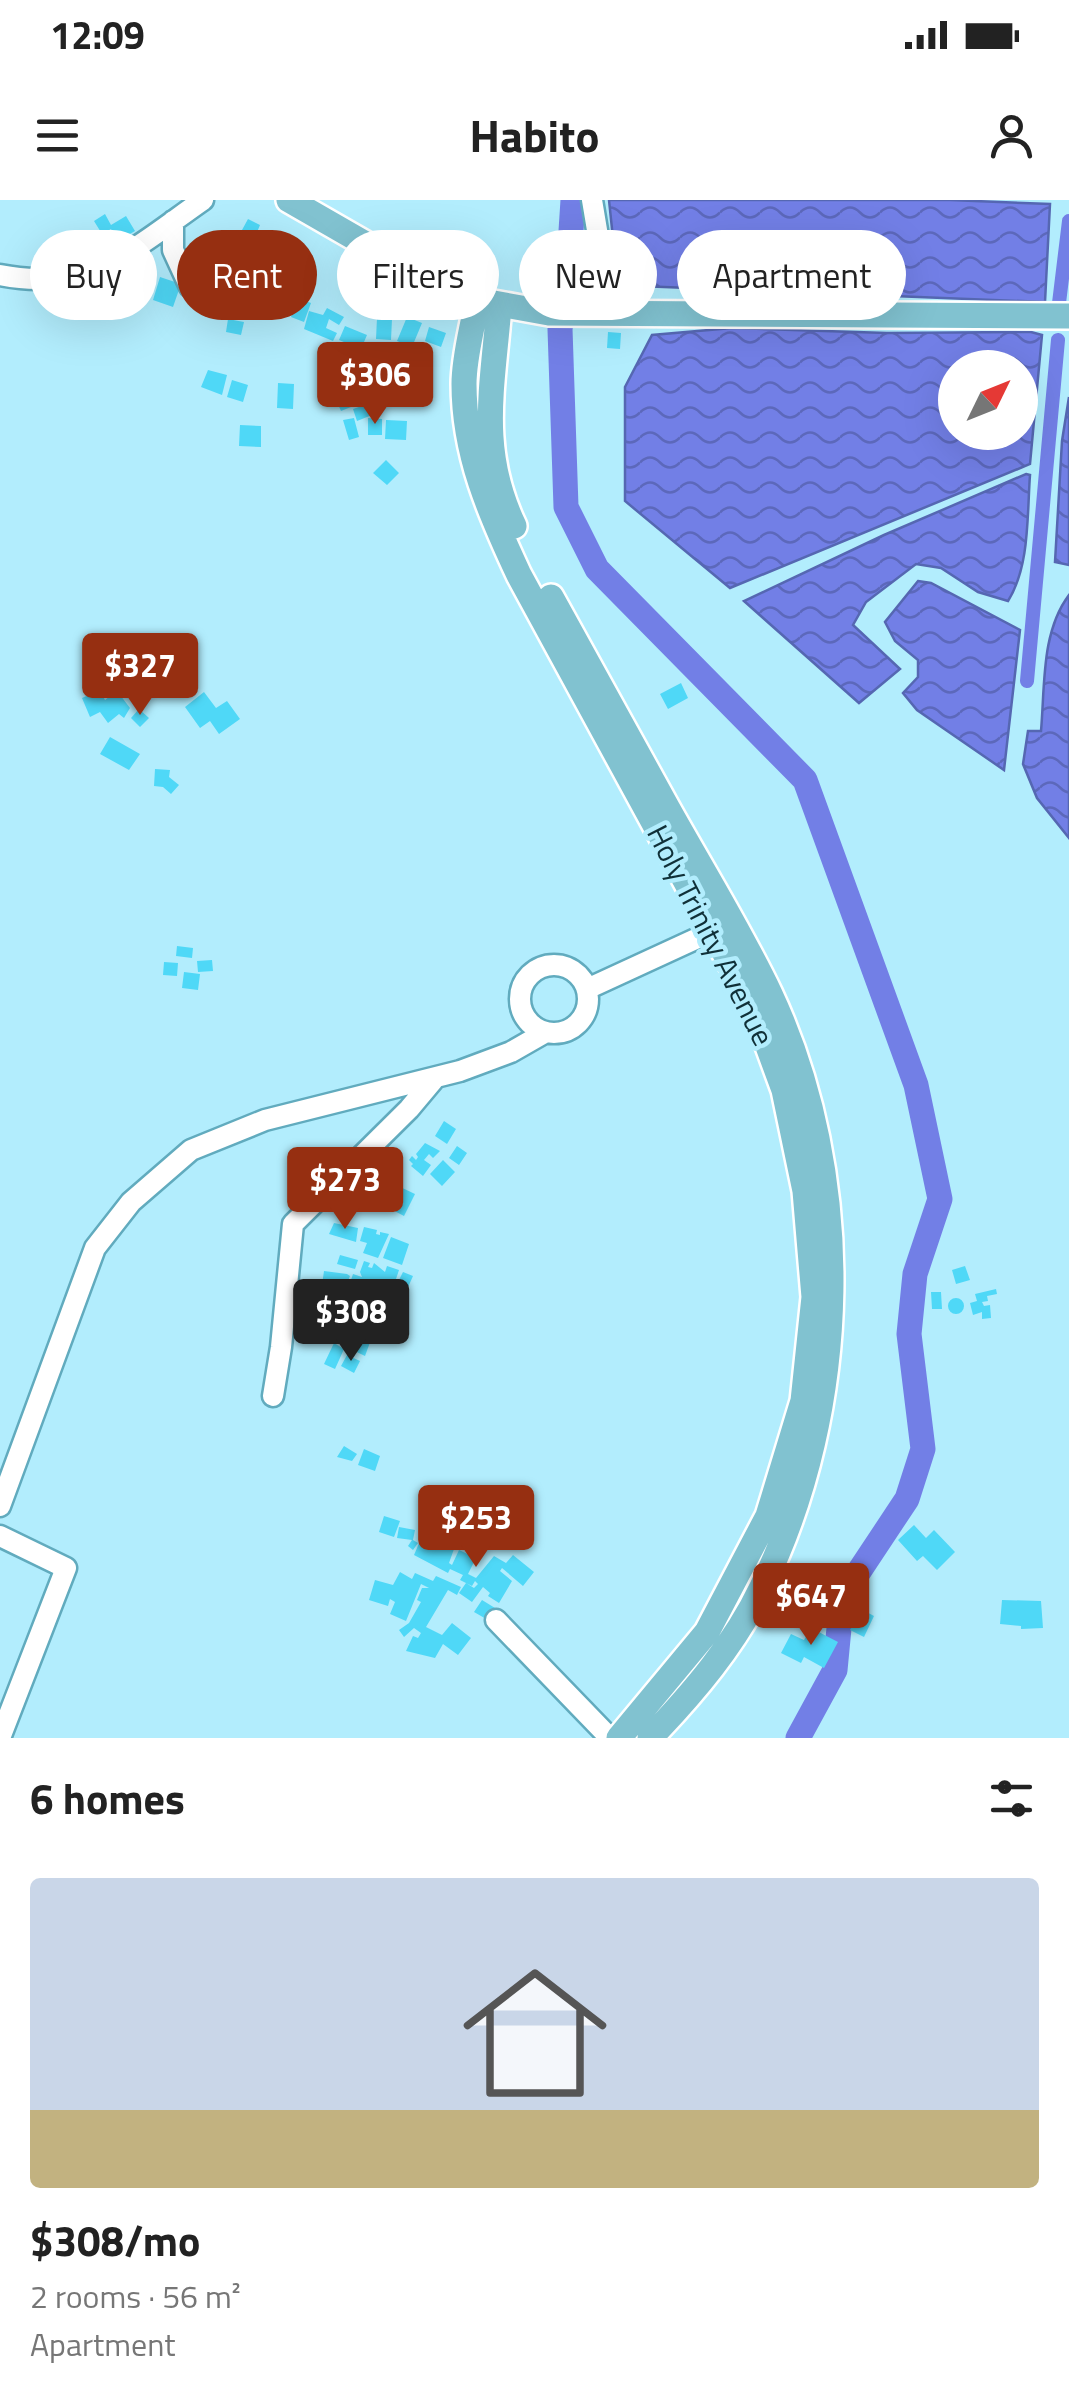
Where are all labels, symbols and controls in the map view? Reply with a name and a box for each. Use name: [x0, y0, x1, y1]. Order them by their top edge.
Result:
text: 12:09: [50, 6, 145, 64]
text: Habito: [470, 101, 599, 169]
icon: menu: [30, 108, 85, 163]
icon: person: [984, 108, 1039, 163]
chip: Buy: [30, 230, 157, 320]
chip: Rent: [177, 230, 317, 320]
chip: Filters: [337, 230, 499, 320]
chip: New: [519, 230, 657, 320]
chip: Apartment: [677, 230, 906, 320]
pin: $306: [316, 342, 434, 427]
text: $306: [339, 350, 411, 398]
north arrow: [938, 350, 1038, 450]
map controls: [938, 350, 1038, 450]
pin: $327: [81, 633, 199, 718]
text: $327: [104, 641, 176, 689]
street label: Holy Trinity Avenue: [636, 817, 786, 1053]
pin: $273: [286, 1147, 404, 1232]
text: $273: [309, 1155, 381, 1203]
pin: $308: [292, 1279, 410, 1364]
text: $308: [315, 1287, 387, 1335]
pin: $253: [417, 1485, 535, 1570]
text: $253: [440, 1493, 512, 1541]
pin: $647: [752, 1563, 870, 1648]
text: $647: [775, 1571, 847, 1619]
text: 6 homes: [30, 1766, 185, 1830]
icon: filters: [984, 1771, 1039, 1826]
icon: home: [445, 1943, 625, 2123]
text: $308/mo: [30, 2208, 200, 2272]
text: 2 rooms · 56 m²: [30, 2272, 241, 2320]
text: Apartment: [30, 2320, 176, 2368]

